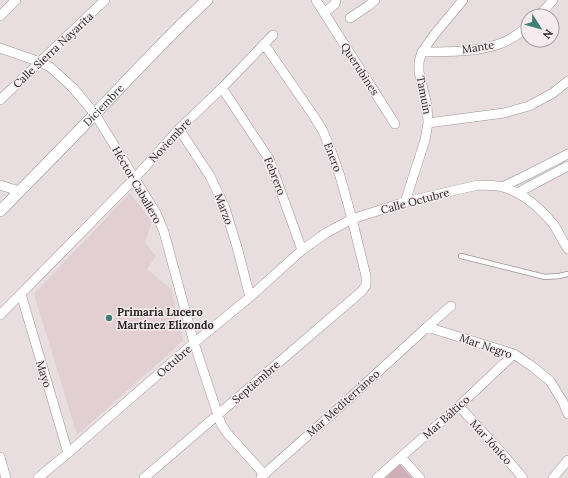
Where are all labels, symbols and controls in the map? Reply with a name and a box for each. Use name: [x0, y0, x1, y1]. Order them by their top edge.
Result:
north arrow: [520, 8, 560, 48]
street label: Calle Sierra Nayarita: [10, 9, 96, 91]
text: N: [540, 26, 556, 42]
street label: Mante: [461, 38, 495, 56]
street label: Querubines: [338, 40, 382, 98]
street label: Tamuín: [413, 75, 435, 116]
street label: Diciembre: [80, 81, 127, 129]
street label: Noviembre: [146, 115, 194, 165]
street label: Enero: [321, 140, 345, 174]
street label: Héctor Caballero: [109, 144, 165, 226]
street label: Febrero: [261, 155, 289, 197]
street label: Calle Octubre: [379, 185, 451, 217]
street label: Marzo: [212, 191, 236, 227]
place label: Primaria Lucero Martínez Elizondo: [117, 305, 214, 332]
marker: Primaria Lucero Martínez Elizondo: [104, 313, 114, 323]
street label: Mar Negro: [458, 330, 514, 362]
street label: Octubre: [153, 342, 195, 380]
street label: Septiembre: [229, 357, 283, 407]
street label: Mayo: [33, 359, 55, 389]
street label: Mar Mediterráneo: [304, 366, 382, 440]
street label: Mar Báltico: [420, 392, 472, 442]
street label: Mar Jónico: [467, 417, 515, 467]

